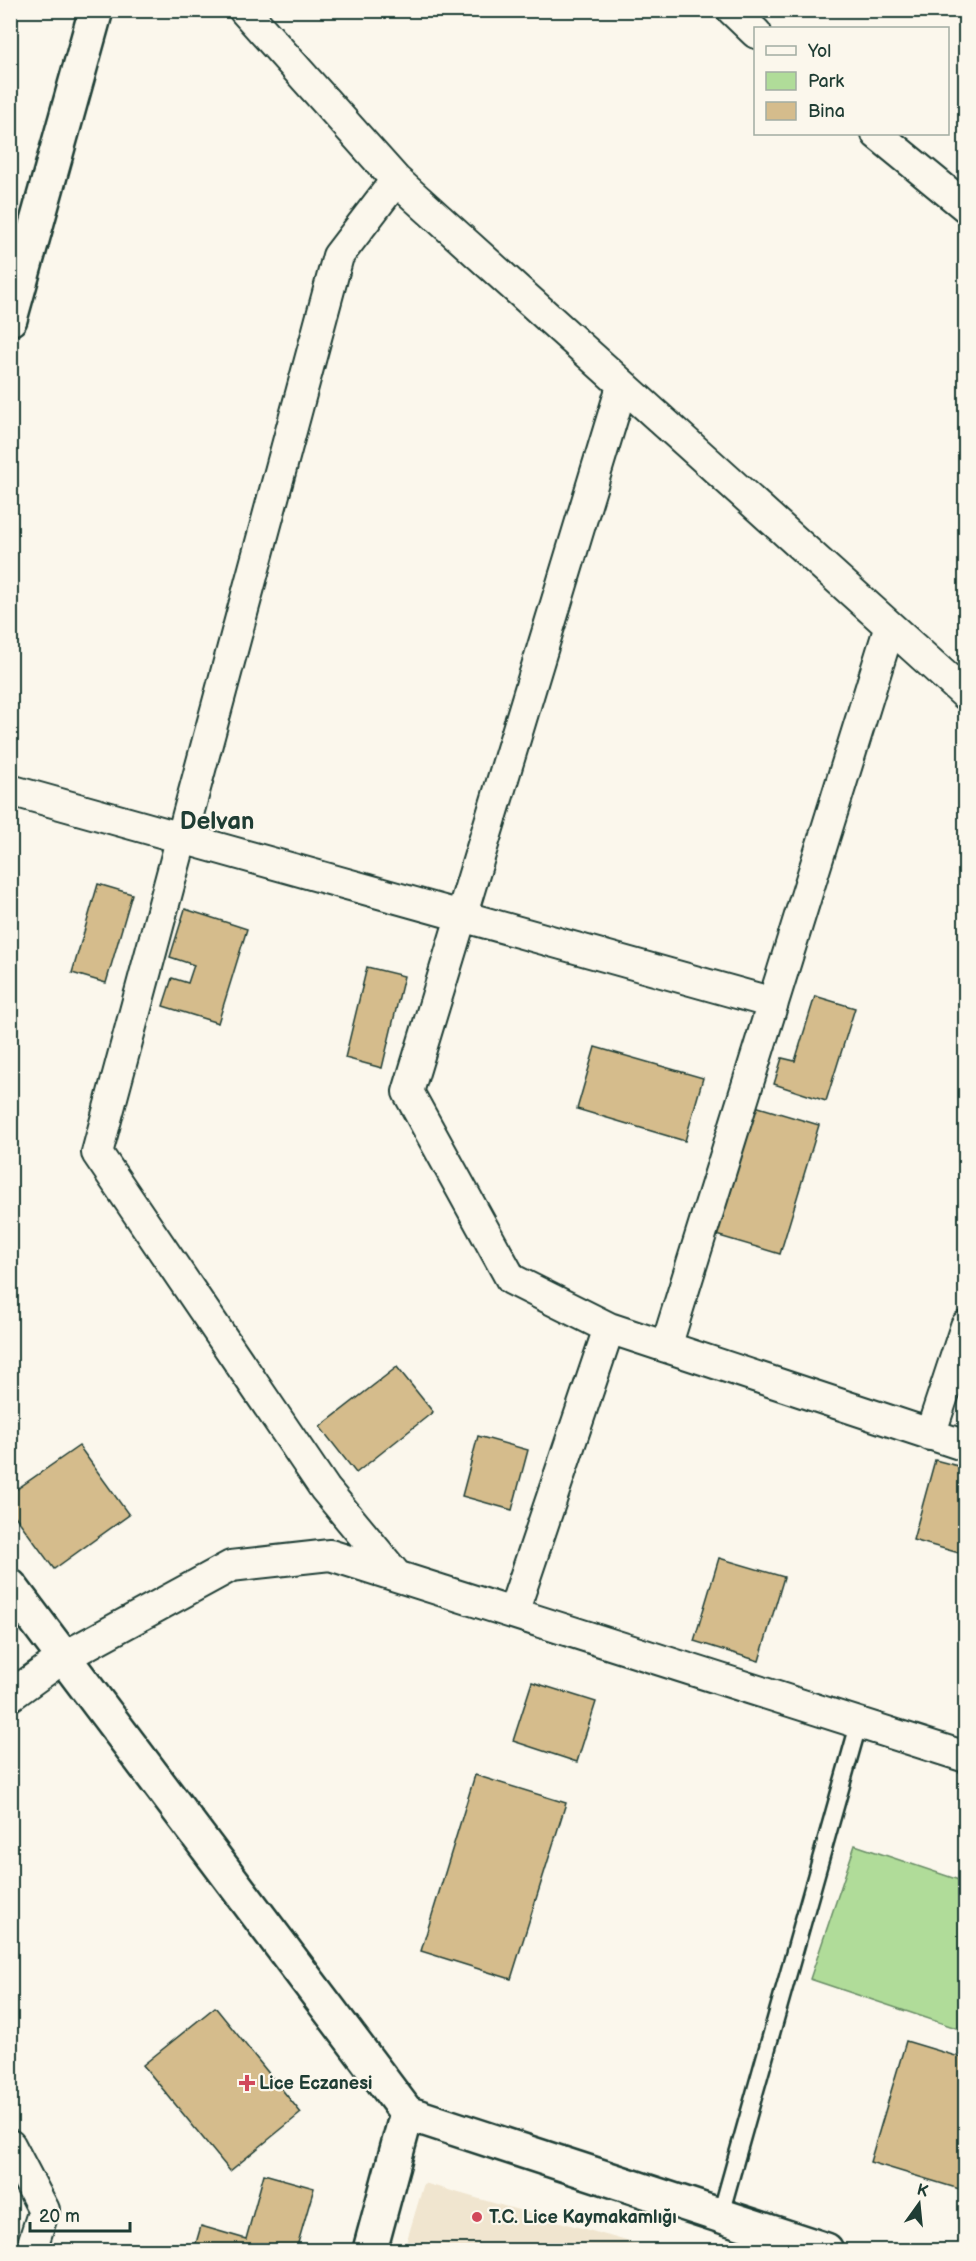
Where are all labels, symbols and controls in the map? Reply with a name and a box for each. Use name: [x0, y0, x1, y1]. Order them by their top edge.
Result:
legend: [754, 27, 949, 135]
text: Yol: [807, 41, 831, 62]
text: Park: [808, 71, 844, 92]
text: Bina: [808, 101, 845, 122]
district label: Delvan: [180, 807, 254, 836]
place label: Lice Eczanesi: [259, 2073, 373, 2094]
marker: Lice Eczanesi: [240, 2076, 254, 2090]
north arrow: [889, 2174, 949, 2234]
text: K: [915, 2180, 930, 2202]
scale bar: [30, 2195, 130, 2233]
text: 20 m: [39, 2206, 80, 2227]
place label: T.C. Lice Kaymakamlığı: [489, 2207, 677, 2228]
marker: T.C. Lice Kaymakamlığı: [470, 2210, 484, 2224]

